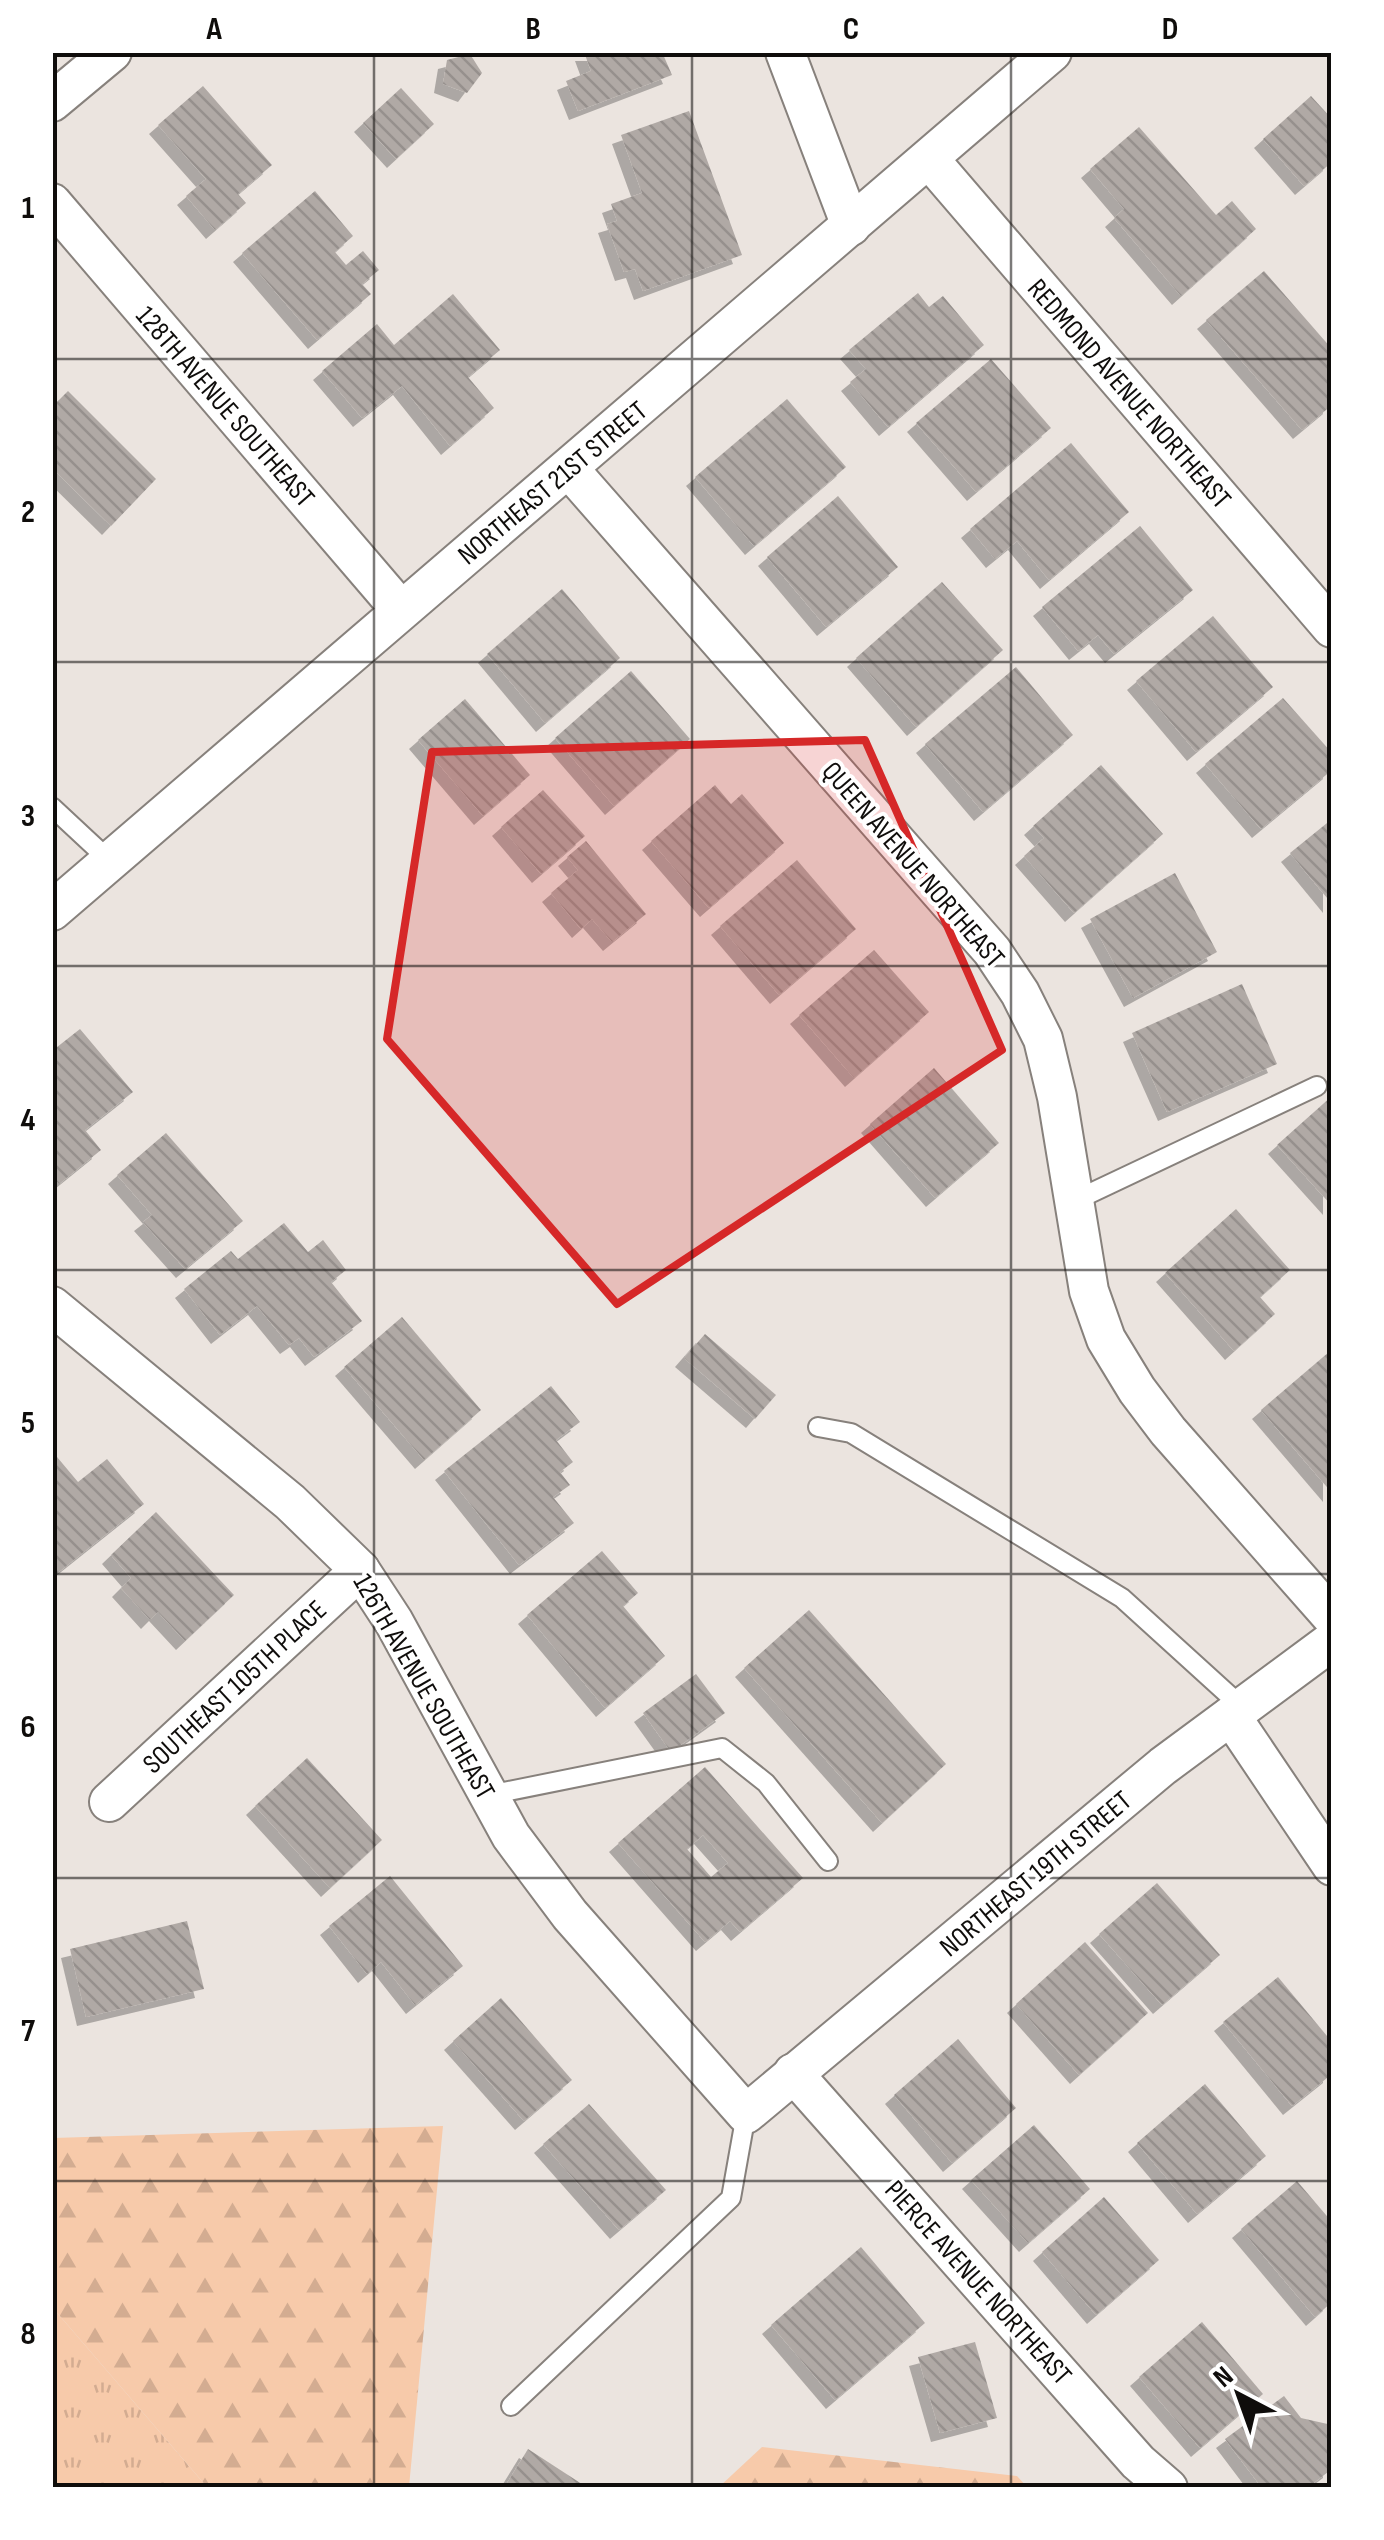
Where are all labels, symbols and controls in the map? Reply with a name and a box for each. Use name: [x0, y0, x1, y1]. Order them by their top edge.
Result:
text: A: [205, 10, 222, 49]
text: B: [525, 10, 541, 49]
text: C: [843, 10, 859, 49]
text: D: [1162, 10, 1178, 49]
text: 1: [22, 189, 35, 228]
street label: REDMOND AVENUE NORTHEAST: [1020, 272, 1238, 515]
street label: 128TH AVENUE SOUTHEAST: [129, 300, 321, 514]
street label: NORTHEAST 21ST STREET: [452, 394, 654, 572]
text: 2: [21, 493, 35, 532]
street label: QUEEN AVENUE NORTHEAST: [815, 755, 1011, 975]
text: 3: [21, 797, 35, 836]
text: 4: [21, 1101, 36, 1140]
text: 5: [21, 1404, 35, 1443]
street label: 126TH AVENUE SOUTHEAST: [346, 1568, 502, 1805]
street label: SOUTHEAST 105TH PLACE: [136, 1594, 334, 1781]
text: 6: [20, 1708, 36, 1747]
street label: NORTHEAST 19TH STREET: [933, 1784, 1138, 1964]
text: 7: [21, 2012, 35, 2051]
street label: PIERCE AVENUE NORTHEAST: [877, 2174, 1078, 2392]
text: 8: [20, 2315, 36, 2354]
north arrow: [1189, 2345, 1289, 2445]
text: N: [1207, 2360, 1240, 2395]

